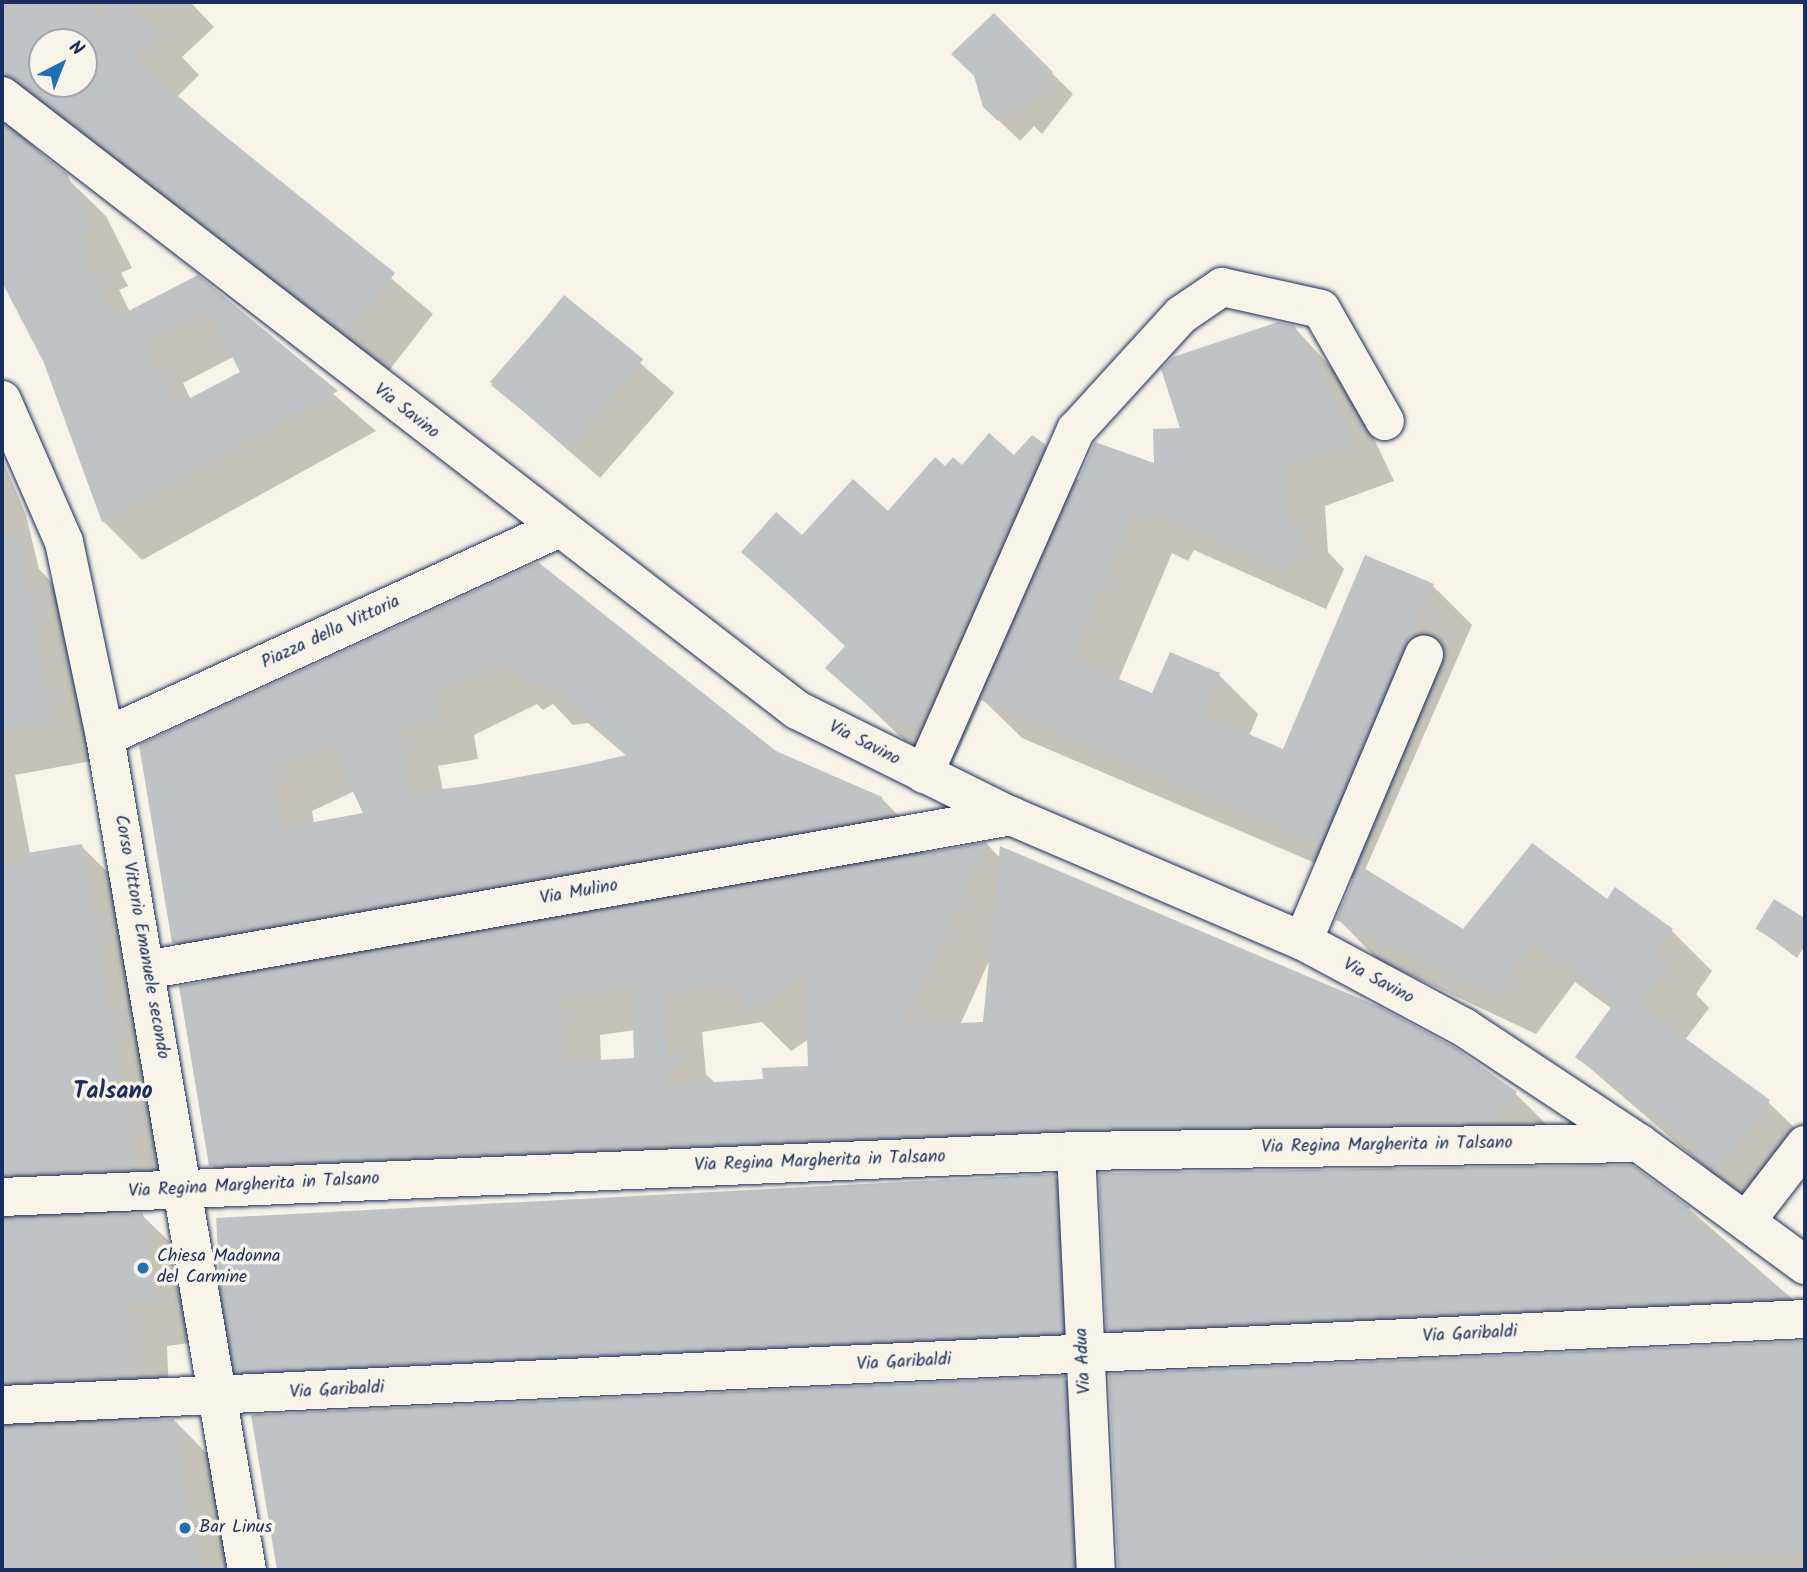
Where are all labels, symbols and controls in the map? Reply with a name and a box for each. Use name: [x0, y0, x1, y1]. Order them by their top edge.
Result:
north arrow: [28, 28, 98, 98]
text: N: [61, 34, 90, 64]
street label: Via Savino: [369, 380, 443, 444]
street label: Piazza della Vittoria: [258, 591, 404, 675]
street label: Via Savino: [825, 717, 903, 771]
street label: Corso Vittorio Emanuele secondo: [109, 813, 173, 1061]
street label: Via Mulino: [538, 876, 620, 910]
street label: Via Savino: [1339, 954, 1417, 1010]
district label: Talsano: [73, 1078, 153, 1106]
street label: Via Regina Margherita in Talsano: [1261, 1133, 1513, 1159]
street label: Via Regina Margherita in Talsano: [694, 1147, 946, 1177]
street label: Via Regina Margherita in Talsano: [128, 1169, 380, 1203]
place label: Chiesa Madonna del Carmine: [157, 1247, 281, 1290]
marker: Chiesa Madonna del Carmine: [135, 1260, 151, 1276]
street label: Via Garibaldi: [1422, 1322, 1518, 1348]
street label: Via Adua: [1071, 1327, 1097, 1395]
street label: Via Garibaldi: [856, 1350, 952, 1376]
street label: Via Garibaldi: [289, 1378, 385, 1404]
place label: Bar Linus: [199, 1517, 272, 1539]
marker: Bar Linus: [177, 1520, 193, 1536]

